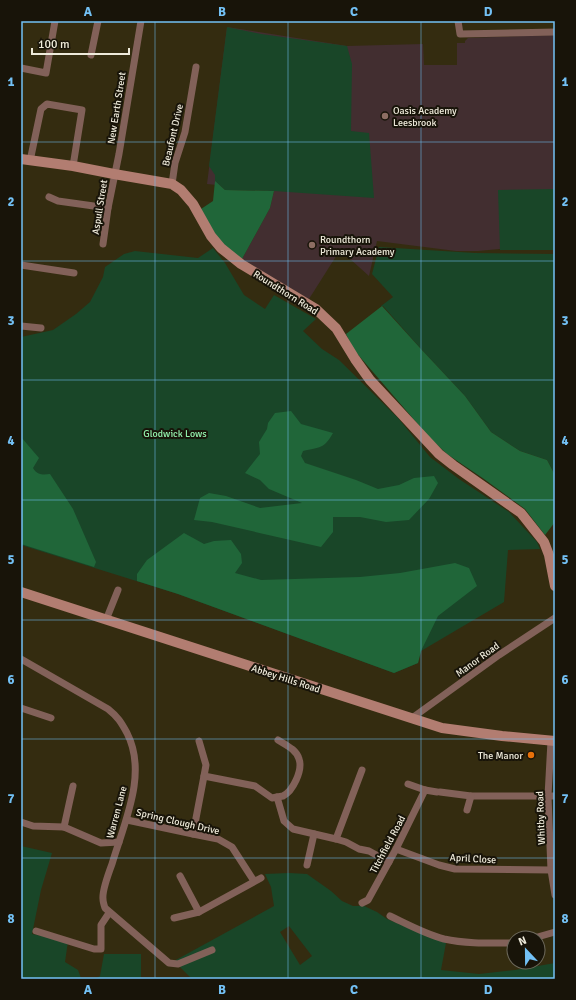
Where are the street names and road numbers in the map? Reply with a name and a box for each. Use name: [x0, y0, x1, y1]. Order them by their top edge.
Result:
street label: New Earth Street: [105, 71, 129, 145]
street label: Beaufont Drive: [160, 103, 186, 168]
street label: Aspull Street: [90, 178, 110, 235]
street label: Roundthorn Road: [251, 268, 320, 318]
street label: Manor Road: [453, 640, 502, 680]
street label: Abbey Hills Road: [250, 662, 322, 696]
street label: Warren Lane: [104, 785, 130, 840]
street label: Whitby Road: [534, 791, 548, 845]
street label: Spring Clough Drive: [135, 807, 221, 837]
street label: Titchfield Road: [368, 814, 408, 875]
street label: April Close: [449, 852, 497, 866]

